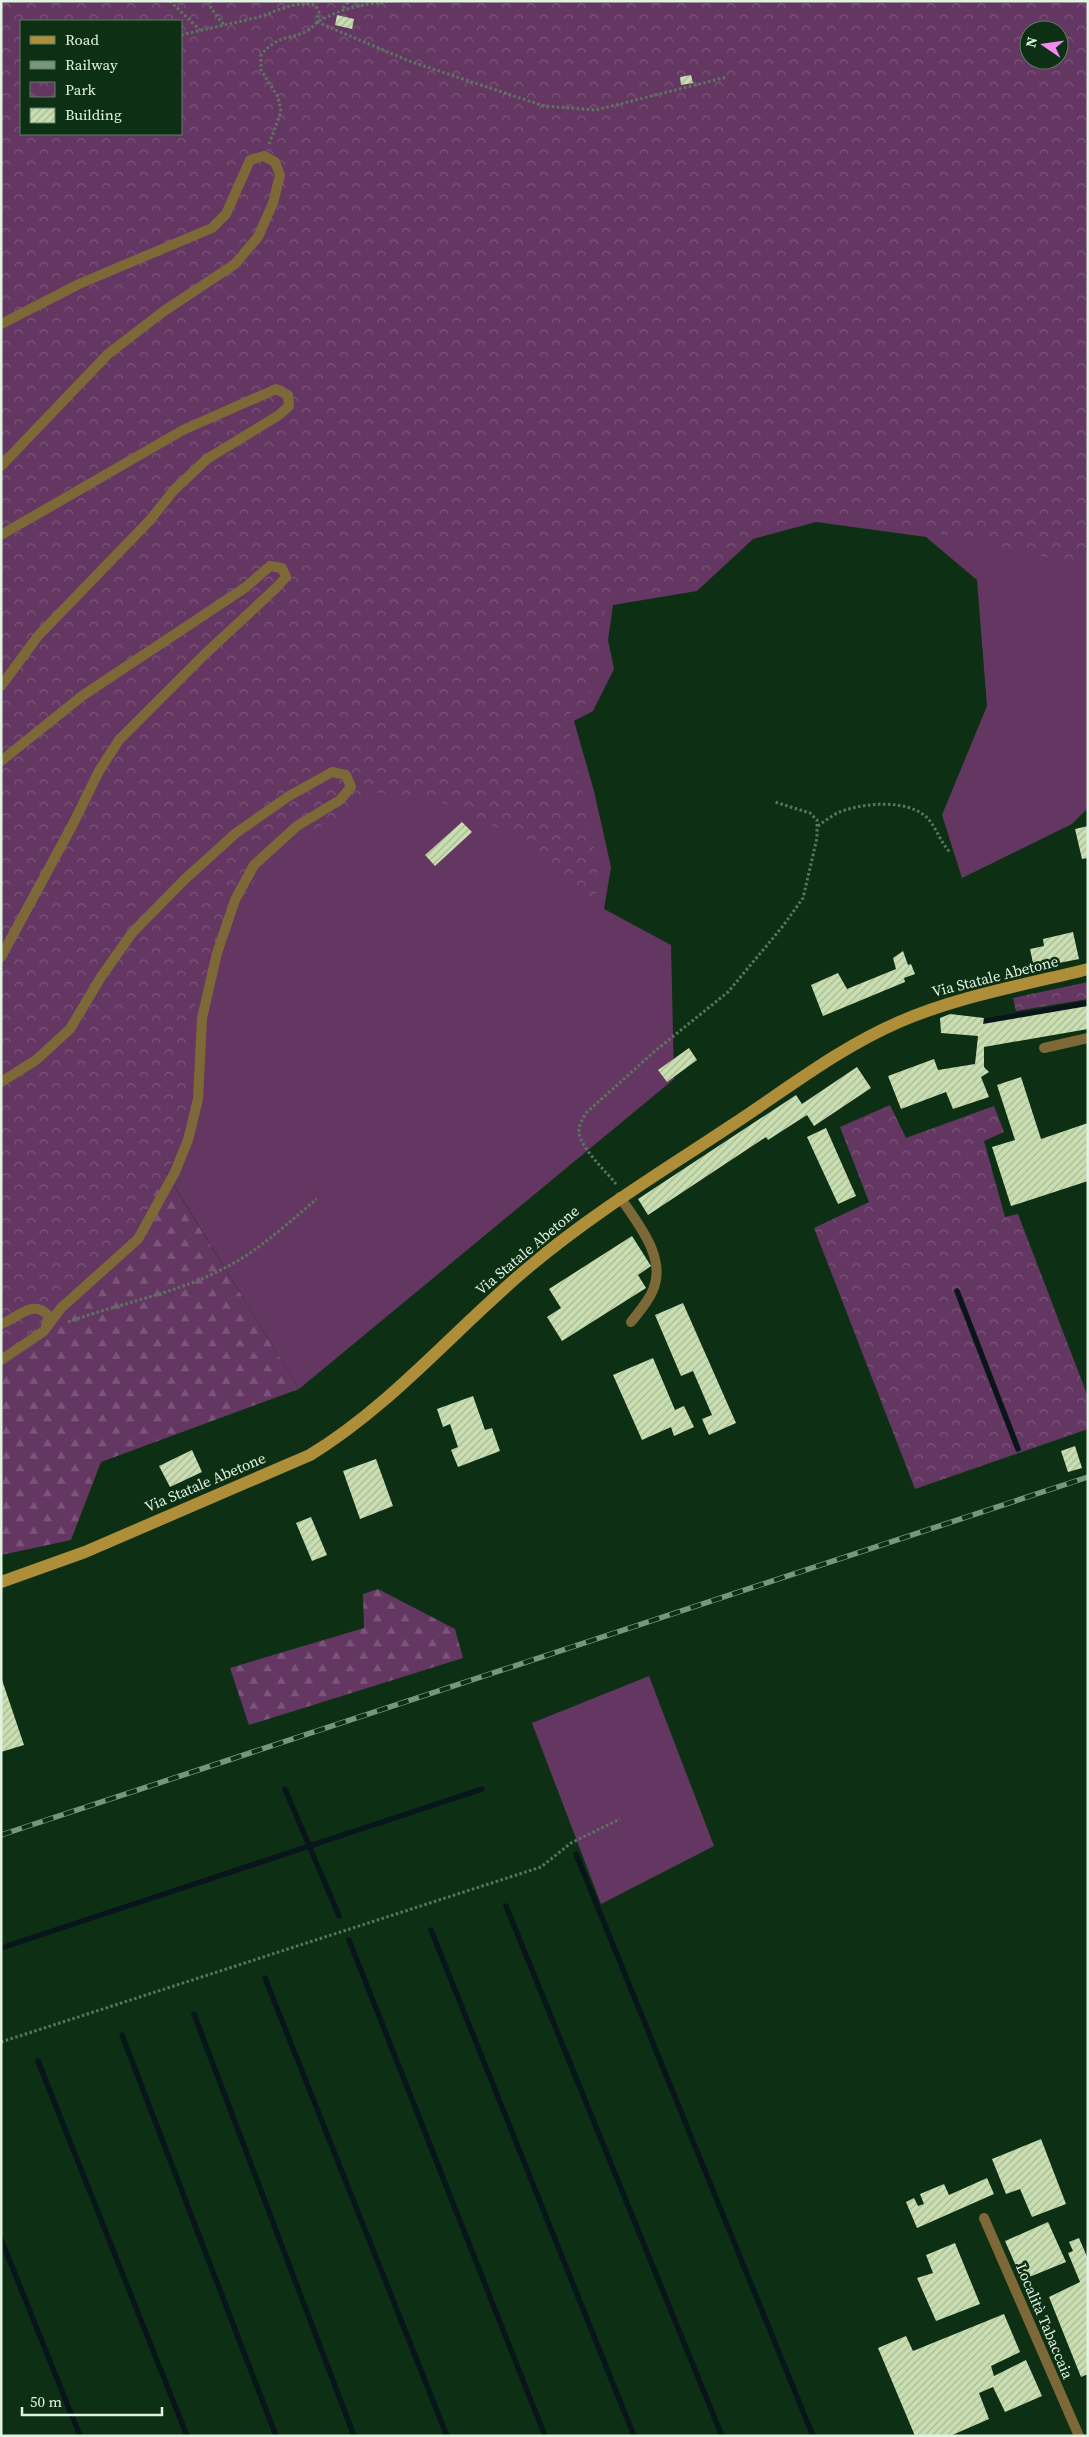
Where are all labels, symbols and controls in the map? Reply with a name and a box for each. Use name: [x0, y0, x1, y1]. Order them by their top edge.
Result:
legend: [20, 20, 182, 135]
north arrow: [1019, 20, 1069, 70]
text: Road: [65, 29, 99, 50]
text: N: [1020, 35, 1042, 49]
text: Railway: [65, 54, 118, 75]
text: Park: [65, 79, 97, 100]
text: Building: [65, 104, 122, 125]
street label: Via Statale Abetone: [930, 950, 1061, 1002]
street label: Via Statale Abetone: [471, 1200, 584, 1300]
street label: Via Statale Abetone: [141, 1447, 269, 1517]
street label: Località Tabaccaia: [1011, 2260, 1079, 2382]
scale bar: [22, 2384, 162, 2416]
text: 50 m: [30, 2391, 62, 2412]

